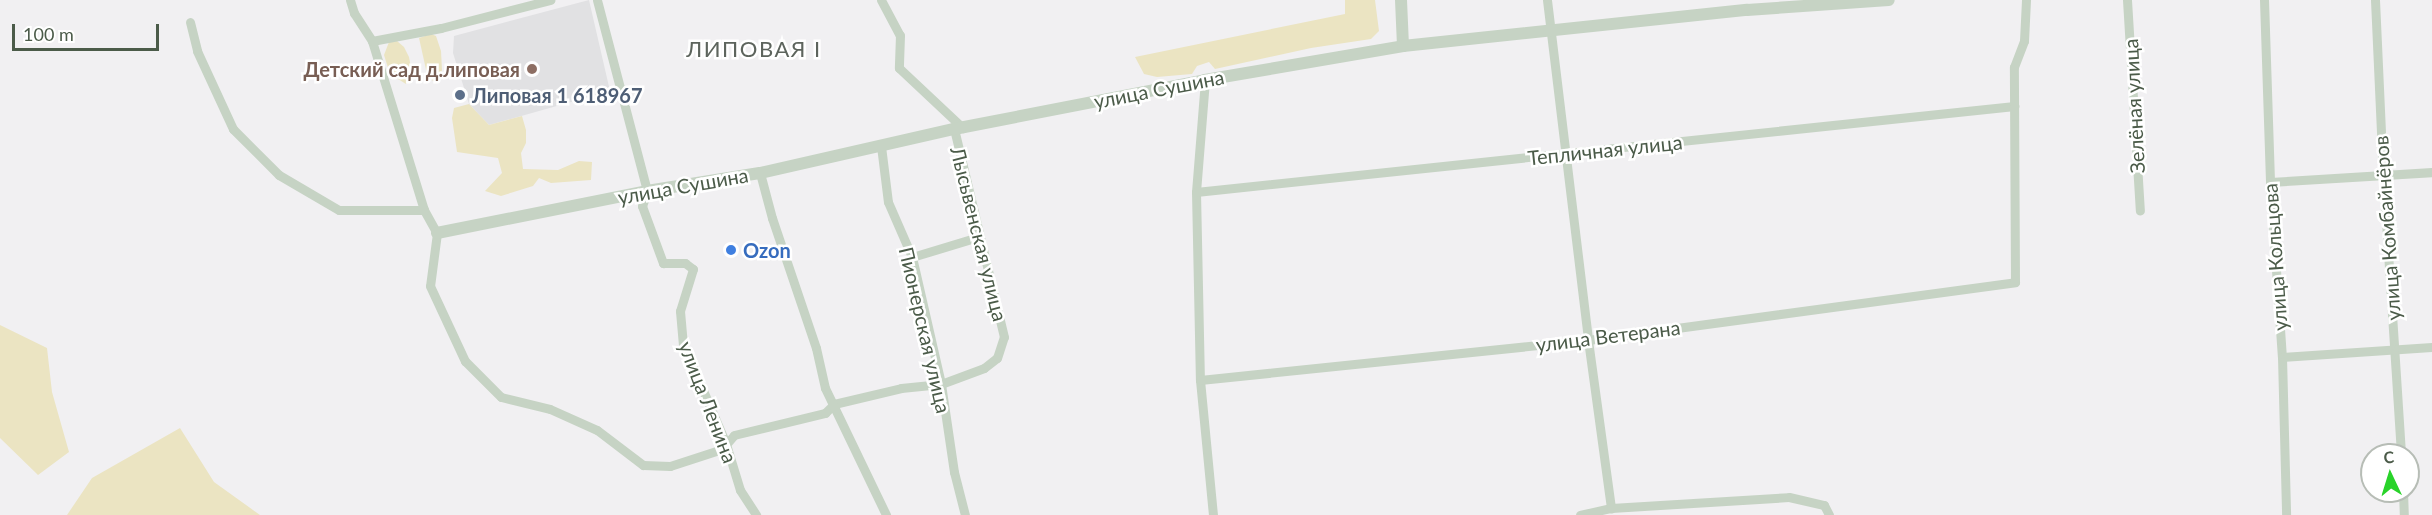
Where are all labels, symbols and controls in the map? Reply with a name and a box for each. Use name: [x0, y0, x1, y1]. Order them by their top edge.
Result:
scale bar: [15, 12, 162, 50]
text: 100 m: [23, 23, 74, 45]
district label: ЛИПОВАЯ I: [686, 36, 822, 62]
street label: Зелёная улица: [2118, 38, 2150, 174]
place label: Детский сад д.липовая: [304, 57, 520, 81]
marker: Детский сад д.липовая: [525, 62, 539, 76]
street label: улица Сушина: [1092, 65, 1226, 113]
place label: Липовая 1 618967: [472, 83, 643, 107]
marker: Липовая 1 618967: [453, 88, 467, 102]
street label: Тепличная улица: [1526, 130, 1684, 170]
street label: улица Комбайнёров: [2369, 135, 2405, 321]
street label: Лысьвенская улица: [946, 144, 1012, 324]
street label: улица Сушина: [616, 163, 750, 209]
street label: улица Кольцова: [2258, 182, 2292, 332]
place label: Ozon: [743, 238, 791, 262]
marker: Ozon: [724, 243, 738, 257]
street label: Пионерская улица: [894, 245, 956, 415]
street label: улица Ветерана: [1534, 315, 1682, 357]
street label: улица Ленина: [674, 338, 742, 466]
north arrow: [2360, 443, 2420, 503]
text: С: [2383, 447, 2395, 466]

